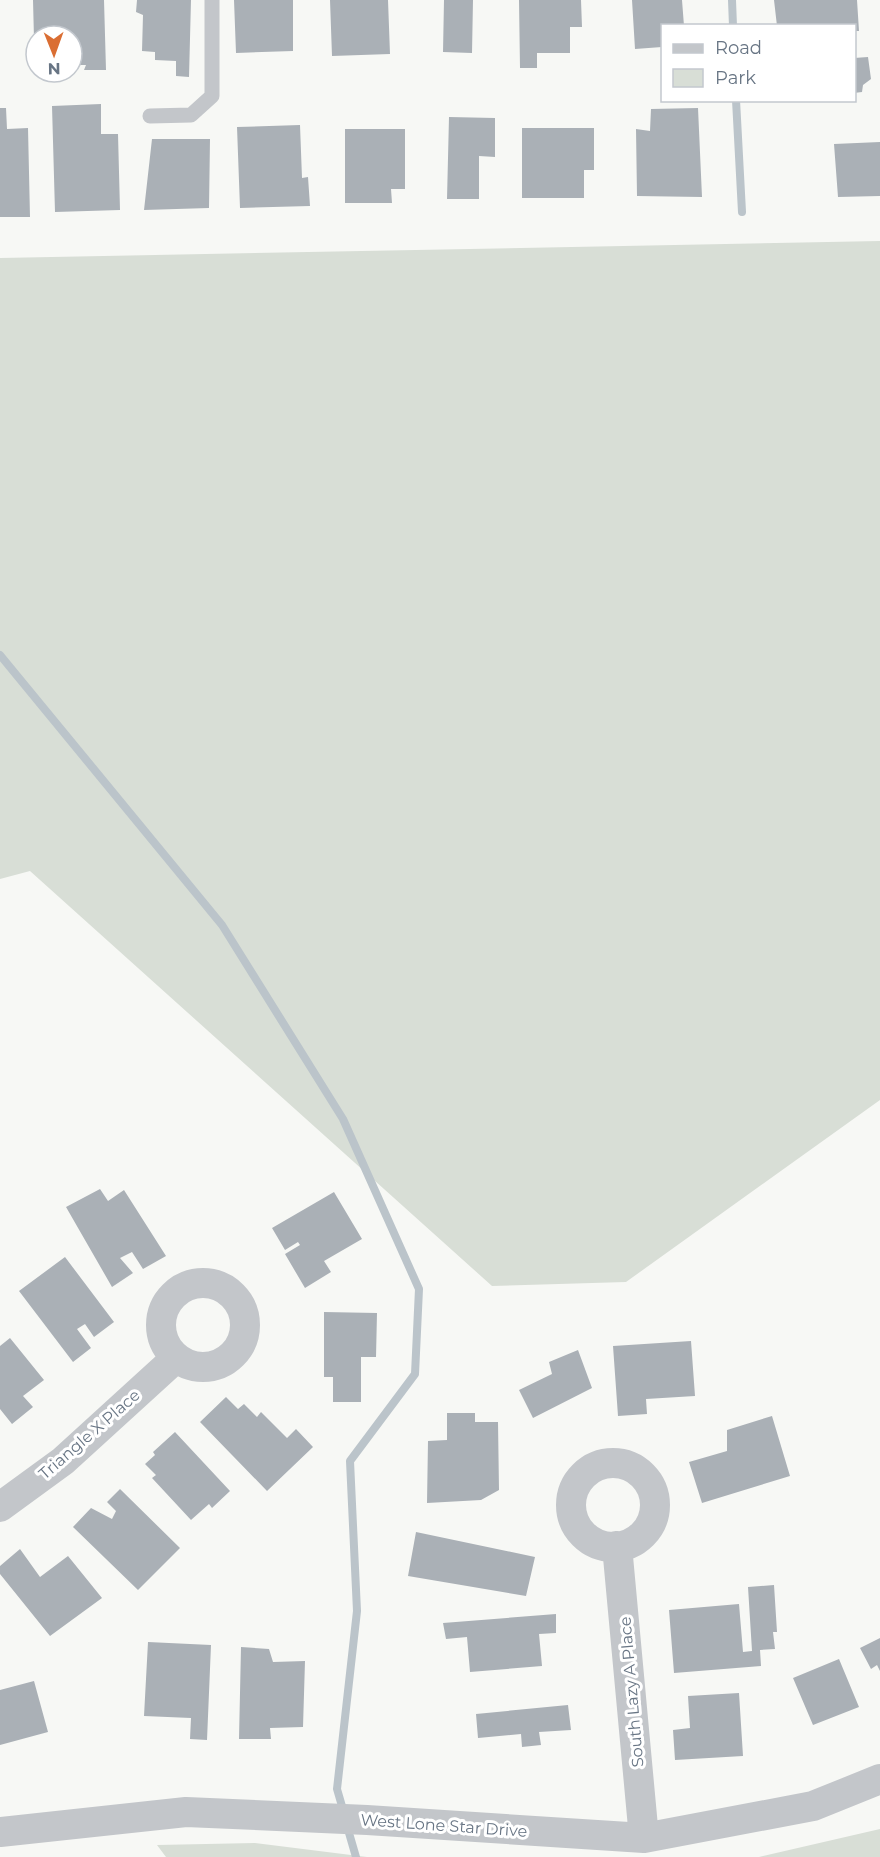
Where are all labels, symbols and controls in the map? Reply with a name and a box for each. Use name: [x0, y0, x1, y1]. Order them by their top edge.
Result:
north arrow: [24, 24, 84, 84]
legend: [661, 24, 856, 102]
text: Road: [715, 37, 762, 59]
text: N: [48, 59, 61, 78]
text: Park: [715, 67, 756, 89]
street label: Triangle X Place: [35, 1385, 144, 1483]
street label: South Lazy A Place: [615, 1616, 648, 1768]
street label: West Lone Star Drive: [360, 1810, 528, 1841]

